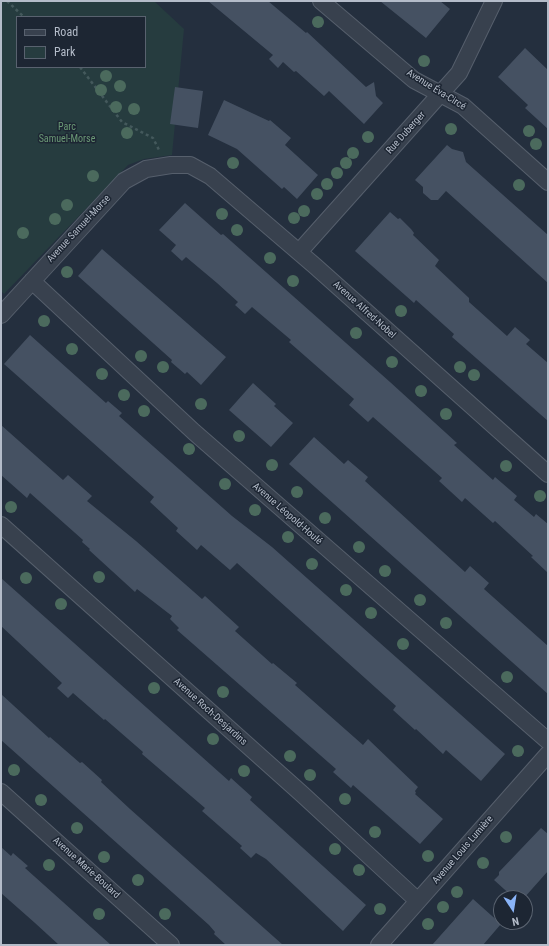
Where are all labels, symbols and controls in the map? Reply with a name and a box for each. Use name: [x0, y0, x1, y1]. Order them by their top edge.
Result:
legend: [16, 16, 146, 68]
text: Road: [54, 25, 78, 39]
text: Park: [54, 45, 75, 59]
street label: Avenue Éva-Circé: [404, 67, 468, 113]
street label: Rue Duberger: [384, 109, 428, 157]
park label: Parc Samuel-Morse: [39, 121, 95, 144]
street label: Avenue Samuel-Morse: [45, 193, 113, 265]
street label: Avenue Alfred-Nobel: [330, 279, 398, 341]
street label: Avenue Léopold-Houlé: [250, 481, 324, 547]
street label: Avenue Roch-Desjardins: [171, 676, 249, 748]
street label: Avenue Louis Lumière: [430, 813, 496, 887]
street label: Avenue Marie-Boulard: [50, 835, 122, 901]
north arrow: [493, 890, 533, 930]
text: N: [511, 914, 520, 928]

